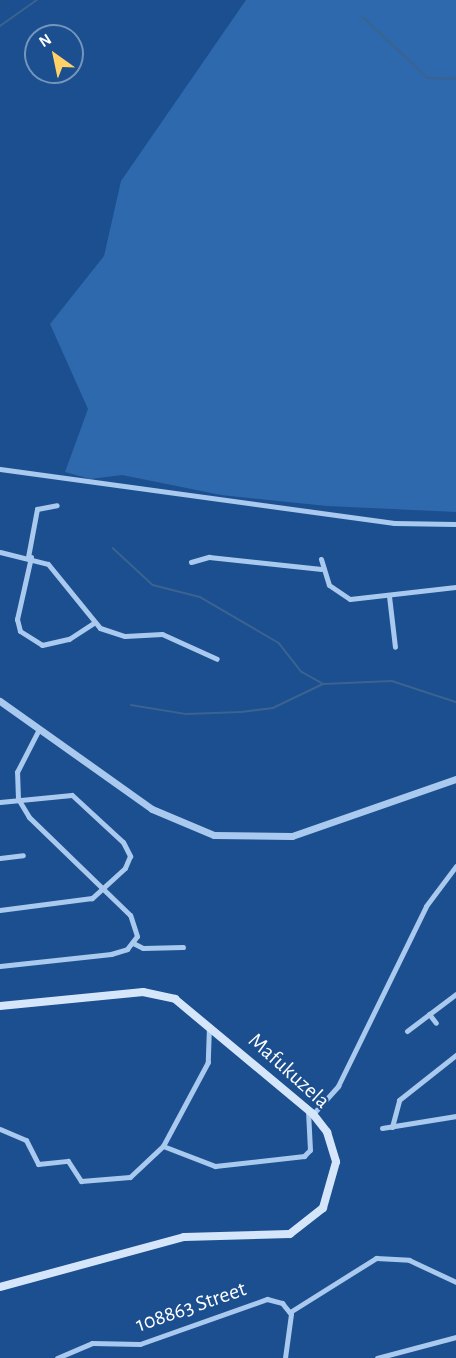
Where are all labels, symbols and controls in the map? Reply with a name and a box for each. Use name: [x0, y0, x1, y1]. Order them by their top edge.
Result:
north arrow: [24, 24, 84, 84]
text: N: [36, 31, 54, 50]
street label: Mafukuzela: [243, 1027, 335, 1115]
street label: 108863 Street: [132, 1276, 250, 1338]

